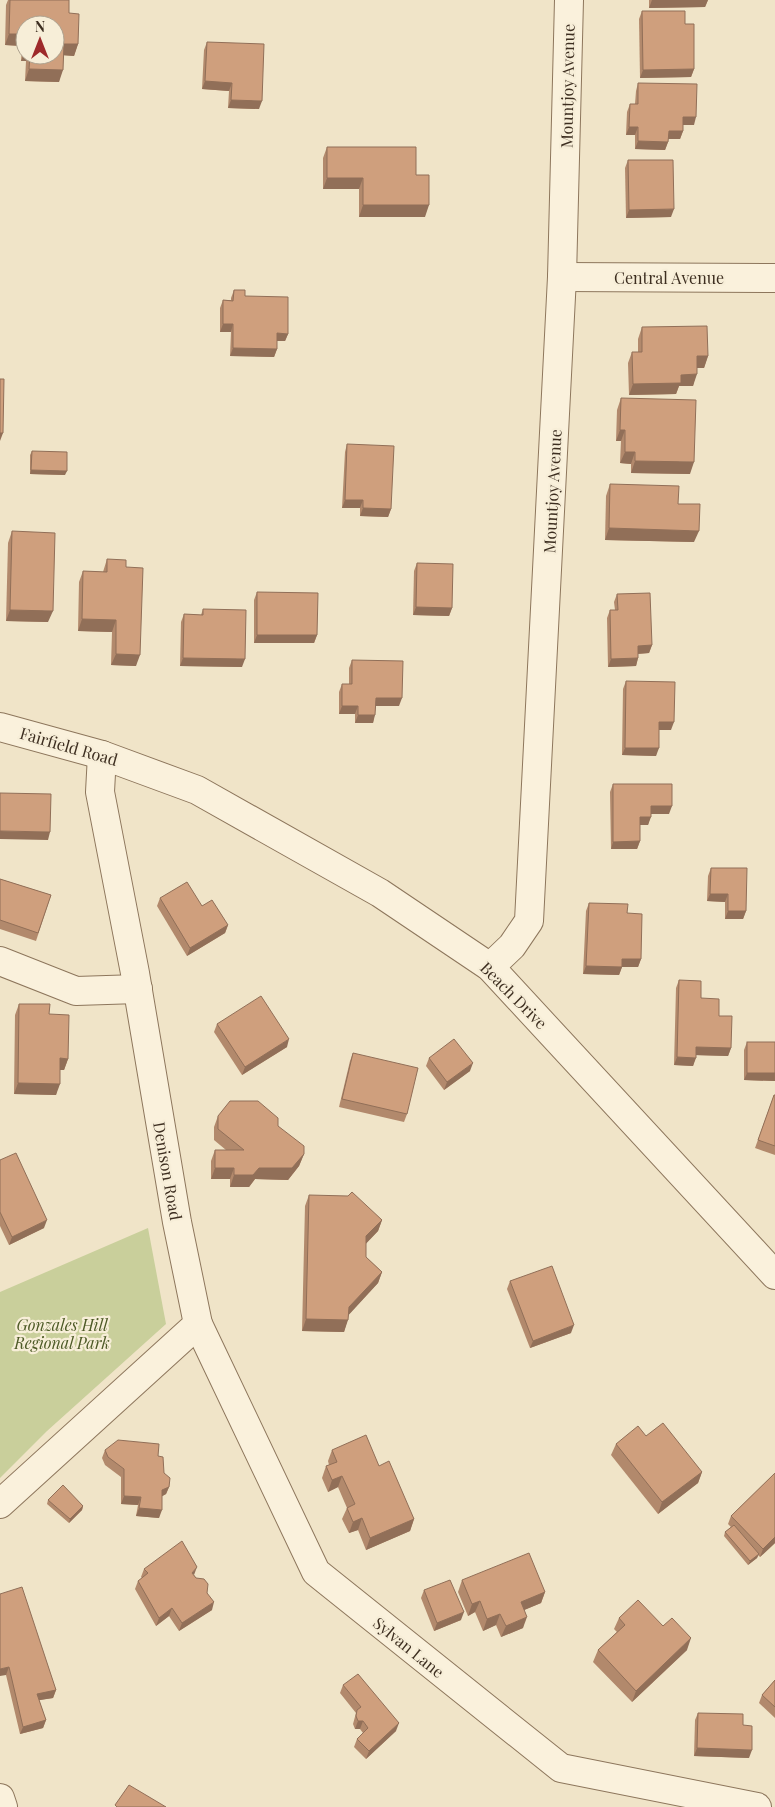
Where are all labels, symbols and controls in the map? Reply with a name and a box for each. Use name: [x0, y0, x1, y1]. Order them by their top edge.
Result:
north arrow: [15, 15, 65, 65]
text: N: [35, 17, 45, 36]
street label: Mountjoy Avenue: [555, 24, 579, 148]
street label: Central Avenue: [614, 267, 724, 288]
street label: Mountjoy Avenue: [538, 428, 566, 554]
street label: Fairfield Road: [18, 722, 120, 770]
street label: Beach Drive: [476, 957, 552, 1033]
street label: Denison Road: [149, 1120, 187, 1222]
park label: Gonzales Hill Regional Park: [13, 1314, 110, 1353]
street label: Sylvan Lane: [369, 1612, 449, 1682]

